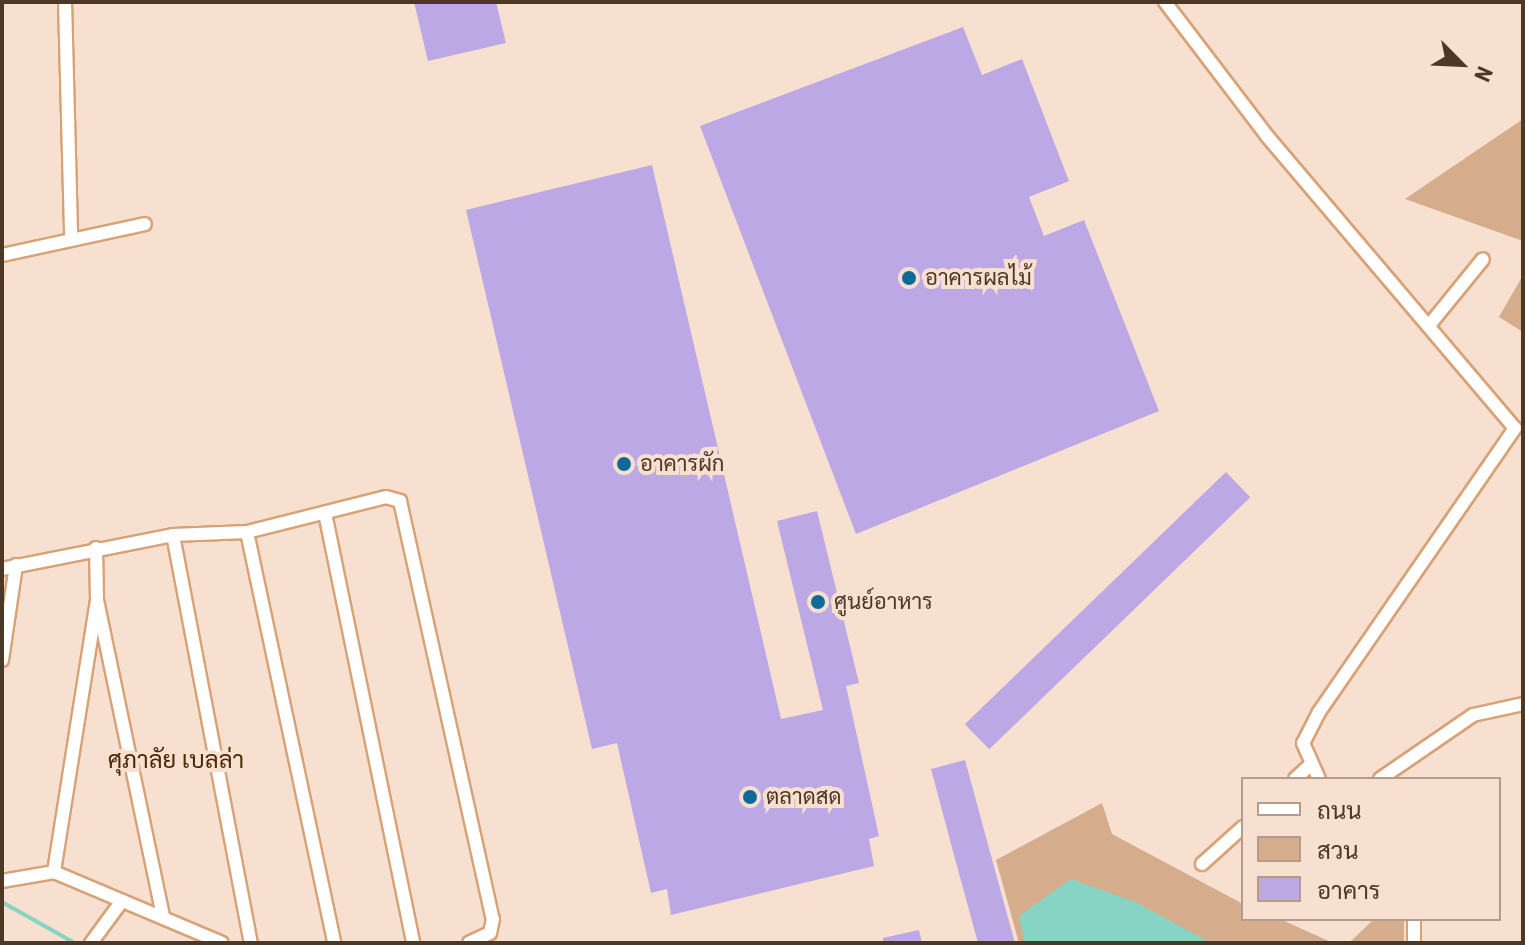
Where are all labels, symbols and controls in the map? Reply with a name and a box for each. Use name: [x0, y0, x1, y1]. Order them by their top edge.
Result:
north arrow: [1421, 24, 1501, 104]
text: N: [1469, 63, 1498, 85]
place label: อาคารผลไม้: [925, 265, 1032, 291]
marker: อาคารผลไม้: [900, 269, 918, 287]
place label: อาคารผัก: [640, 451, 725, 477]
marker: อาคารผัก: [615, 455, 633, 473]
place label: ศูนย์อาหาร: [834, 589, 933, 615]
marker: ศูนย์อาหาร: [809, 593, 827, 611]
district label: ศุภาลัย เบลล่า: [108, 747, 244, 775]
legend: [1241, 777, 1501, 921]
place label: ตลาดสด: [766, 784, 842, 810]
marker: ตลาดสด: [741, 788, 759, 806]
text: ถนน: [1317, 797, 1362, 825]
text: สวน: [1317, 837, 1359, 865]
text: อาคาร: [1317, 877, 1380, 905]

